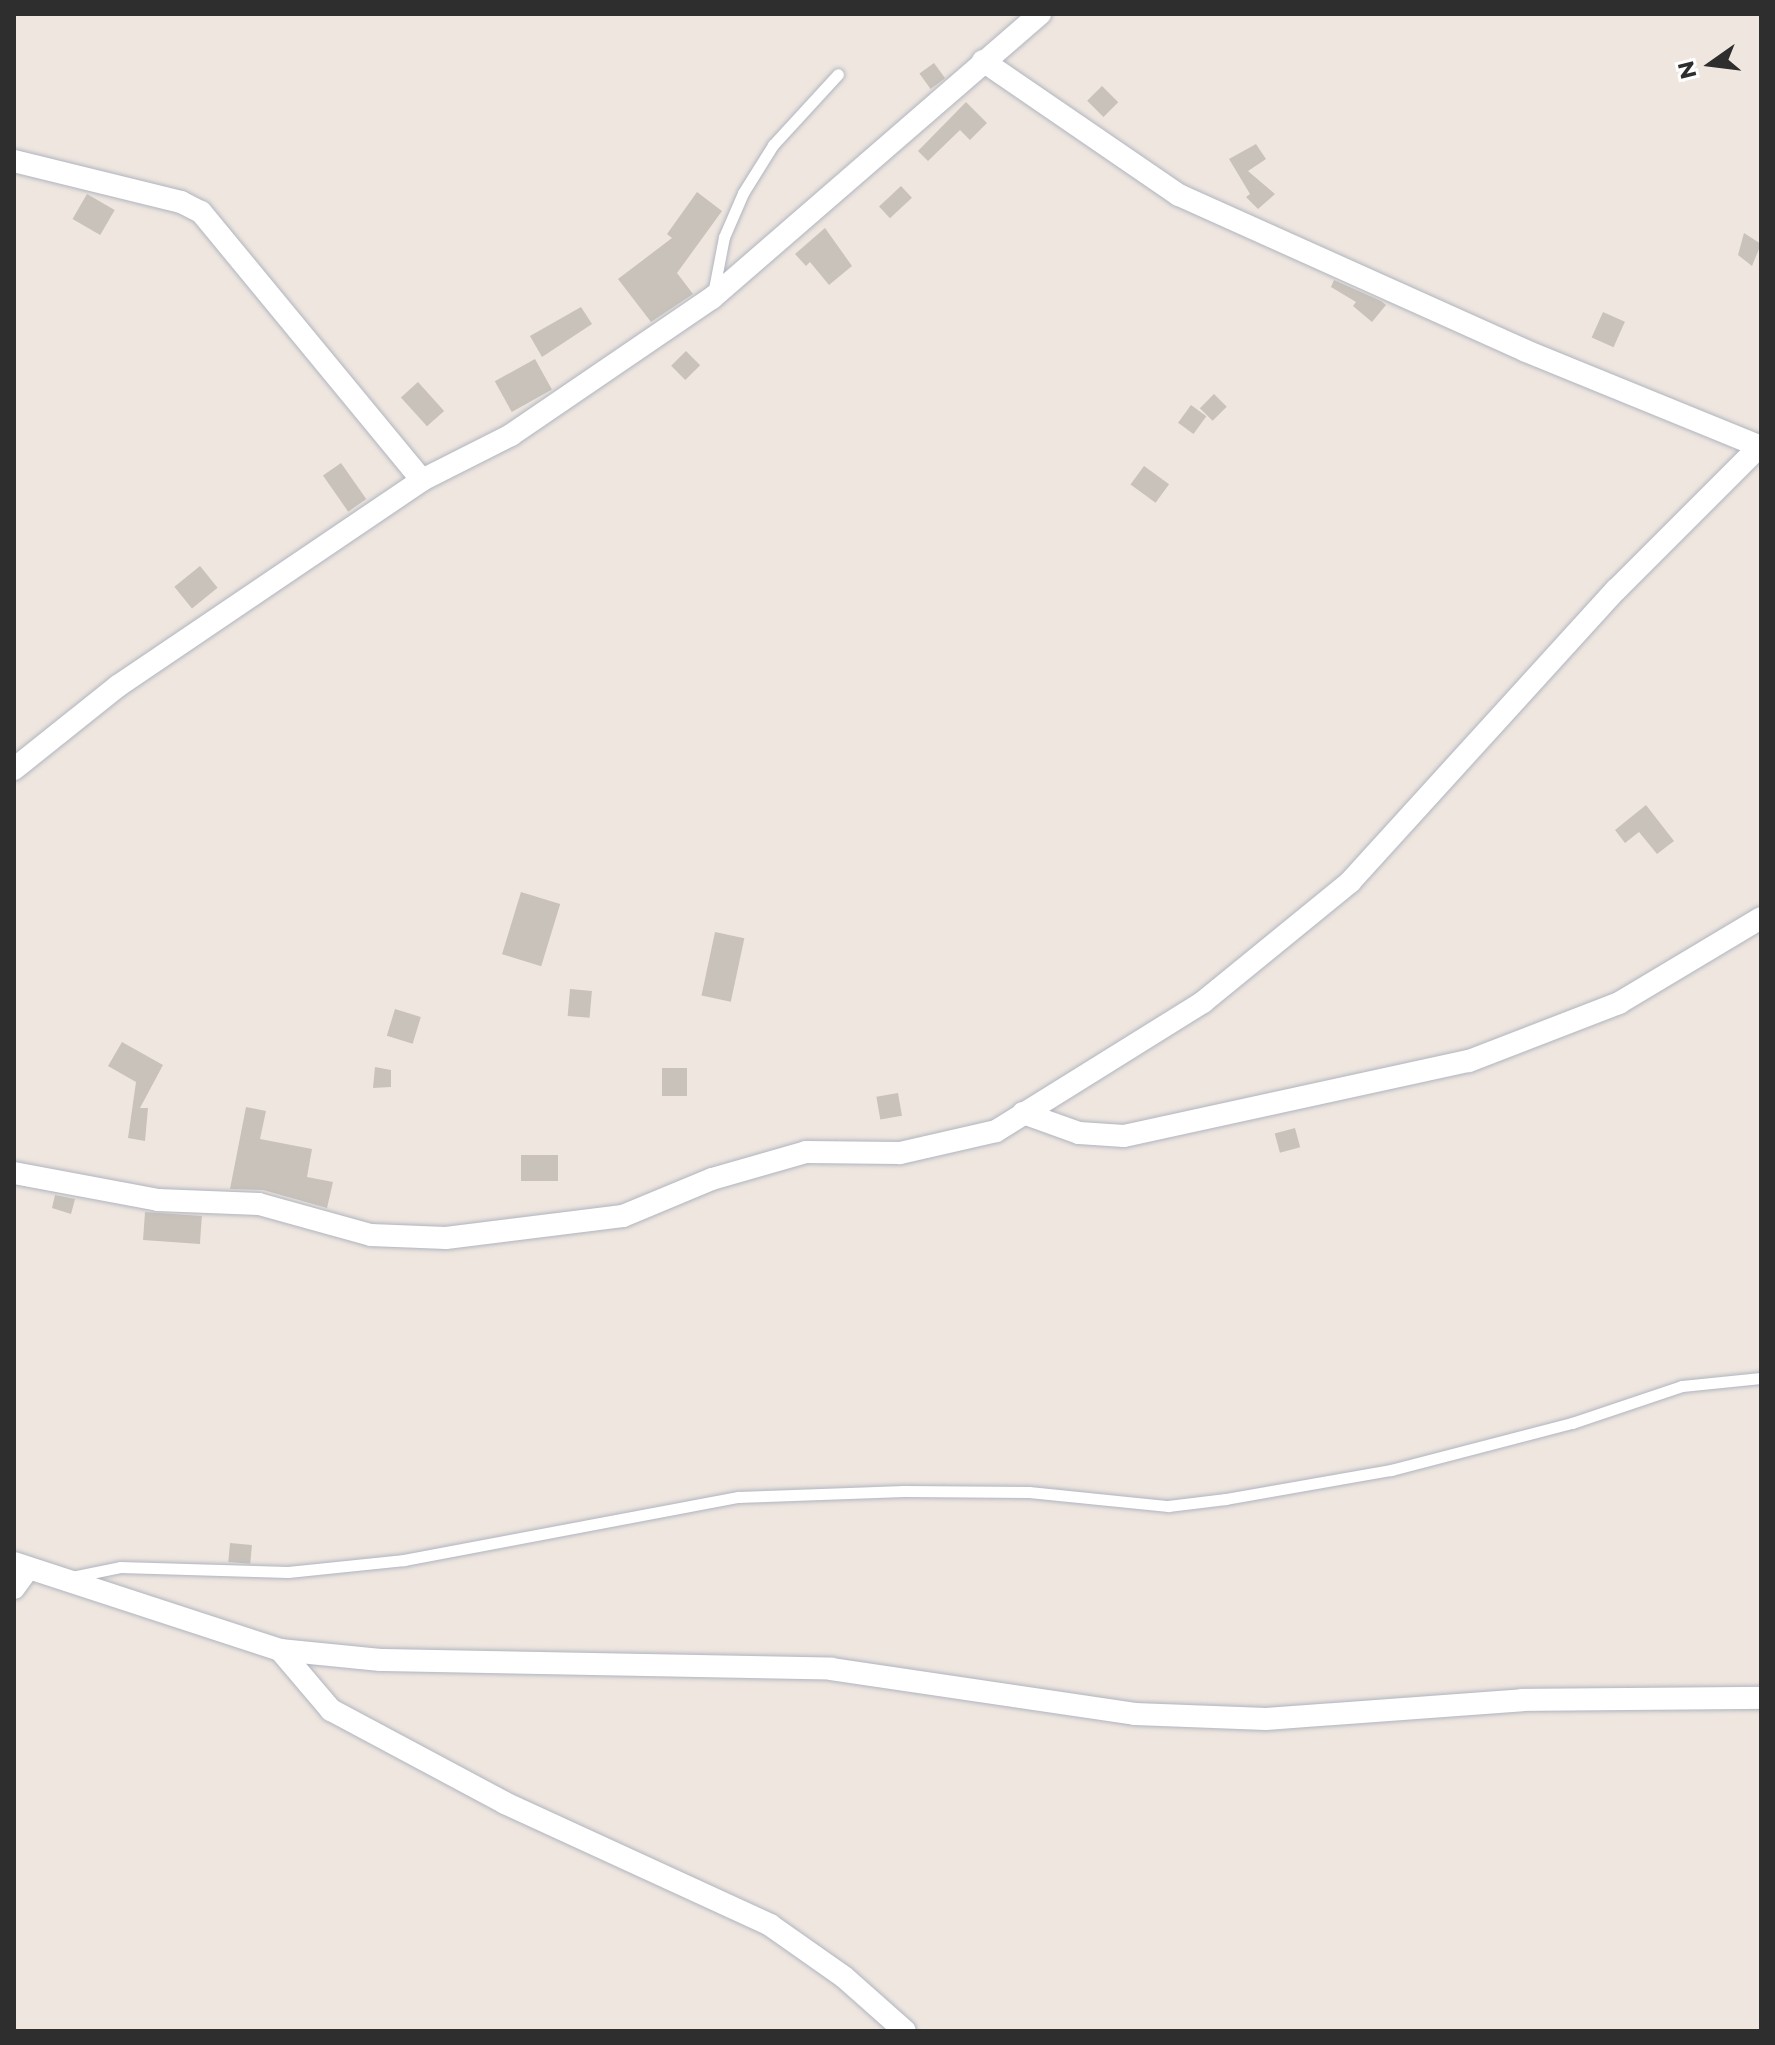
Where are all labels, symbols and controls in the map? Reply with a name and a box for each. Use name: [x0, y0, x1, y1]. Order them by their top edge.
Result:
north arrow: [1671, 24, 1751, 104]
text: N: [1672, 58, 1702, 82]

